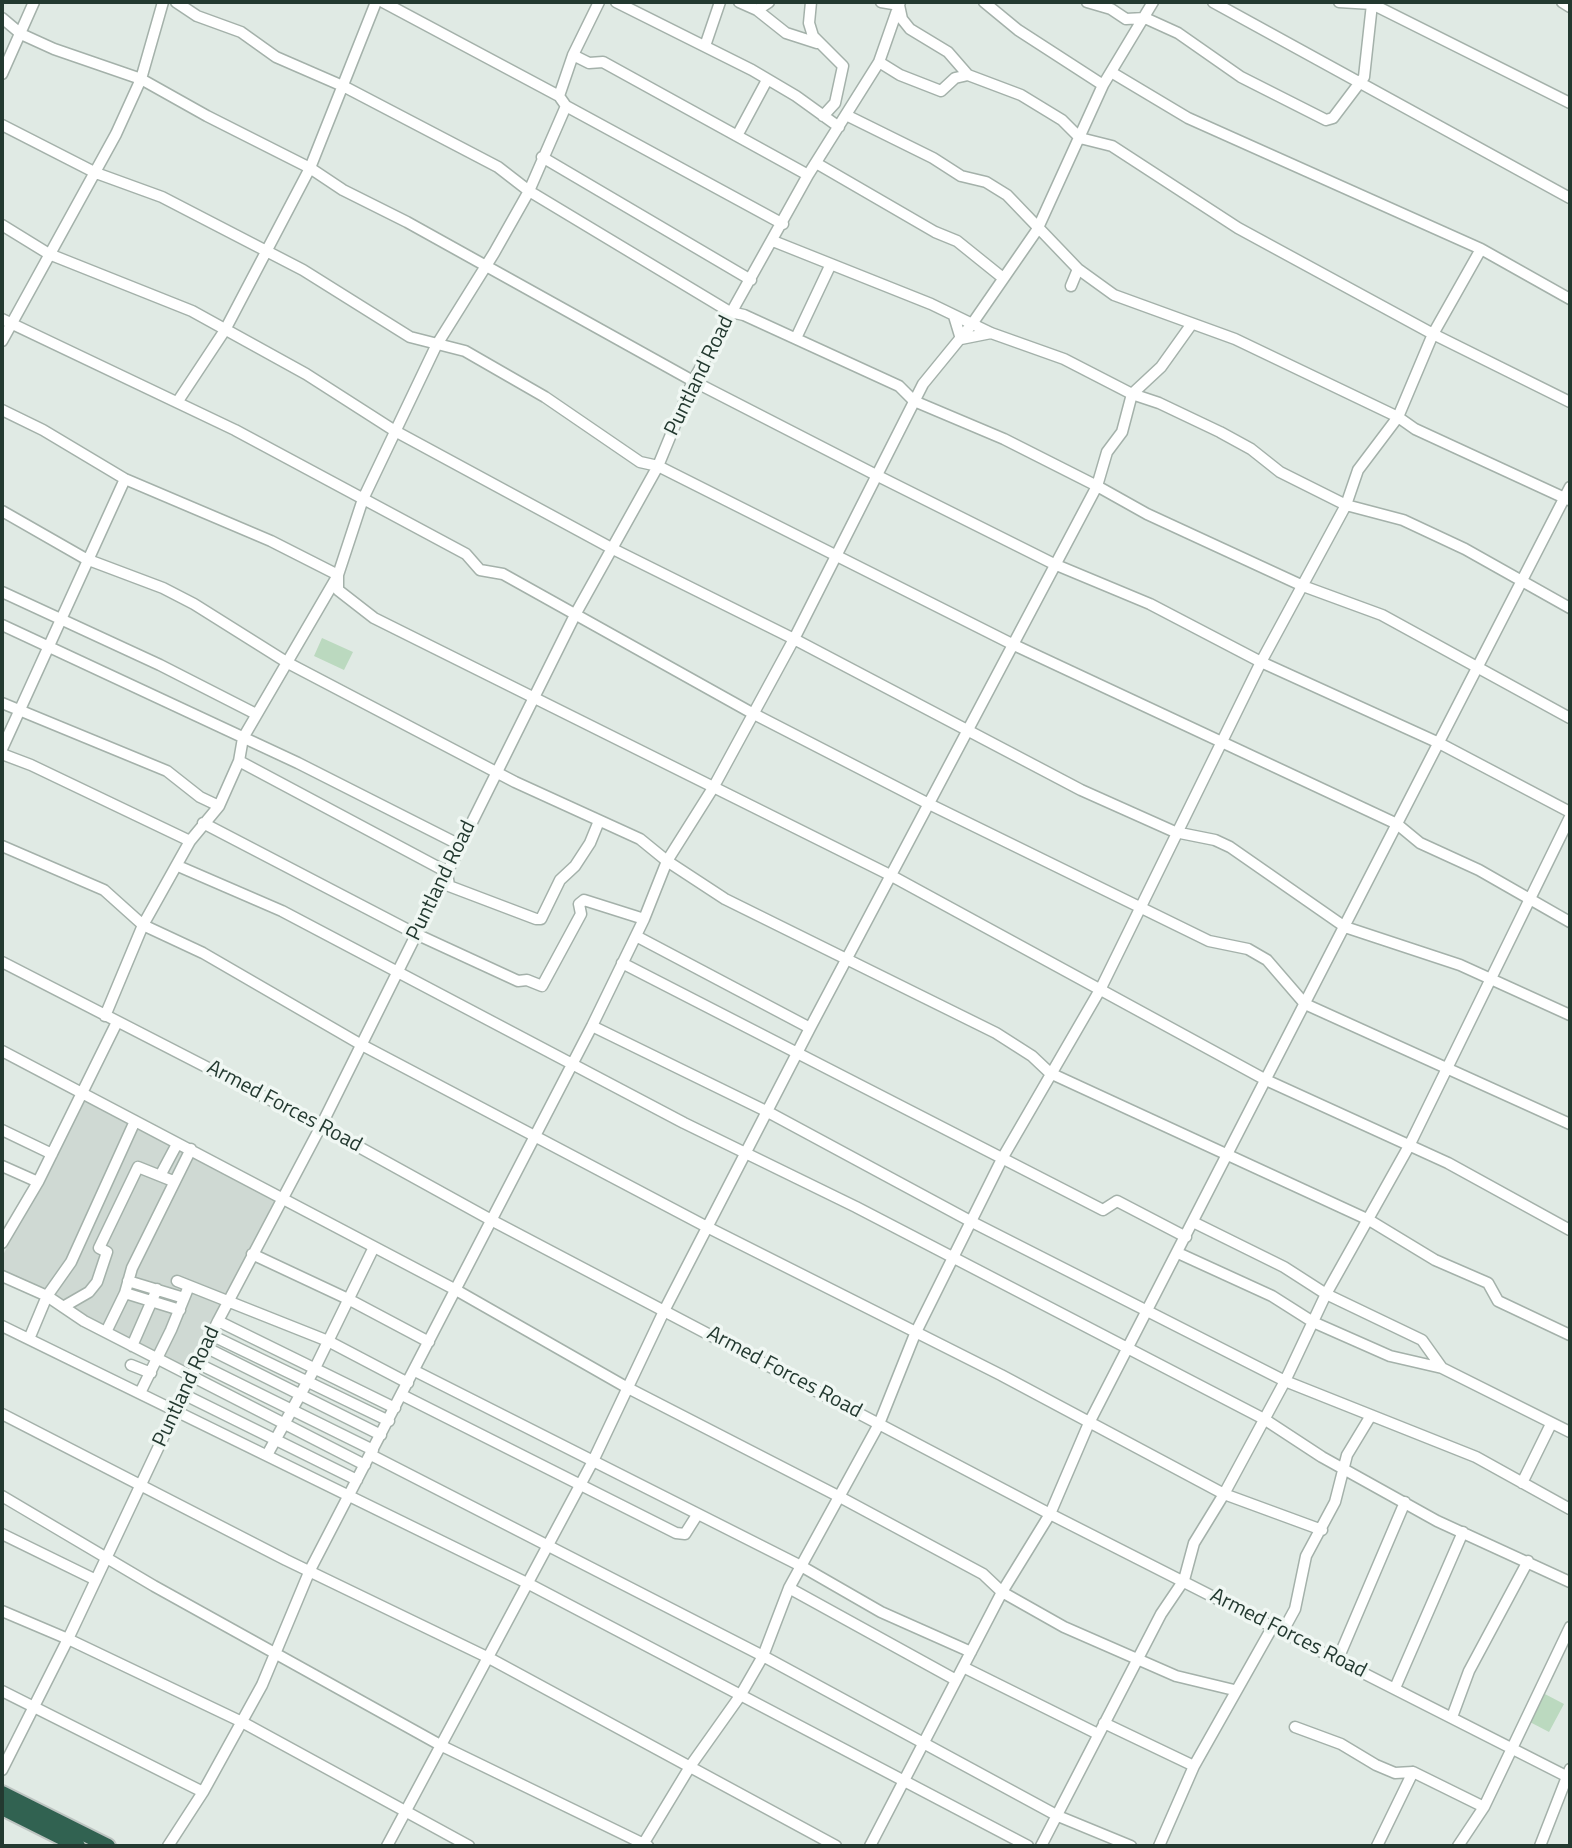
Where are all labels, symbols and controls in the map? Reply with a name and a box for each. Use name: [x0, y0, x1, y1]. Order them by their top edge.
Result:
street label: Puntland Road: [660, 312, 740, 440]
street label: Puntland Road: [402, 817, 482, 945]
street label: Armed Forces Road: [202, 1056, 366, 1158]
street label: Armed Forces Road: [702, 1322, 866, 1424]
street label: Puntland Road: [148, 1323, 226, 1451]
street label: Armed Forces Road: [1206, 1584, 1370, 1684]

